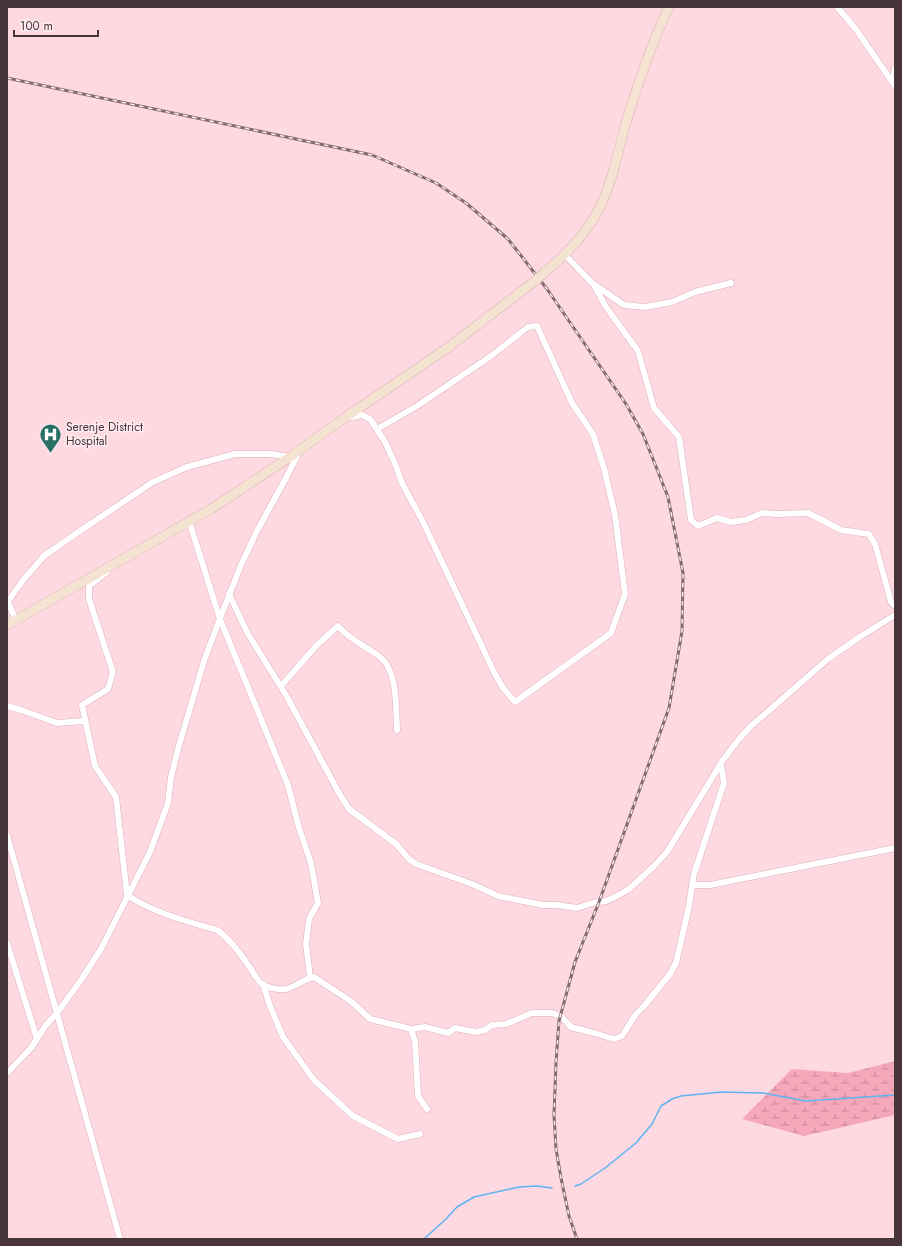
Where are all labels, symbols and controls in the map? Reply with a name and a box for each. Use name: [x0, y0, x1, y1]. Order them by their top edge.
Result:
scale bar: [14, 12, 98, 38]
text: 100 m: [20, 17, 53, 35]
place label: Serenje District Hospital: [66, 418, 143, 450]
hospital icon: Serenje District Hospital: [38, 421, 64, 454]

